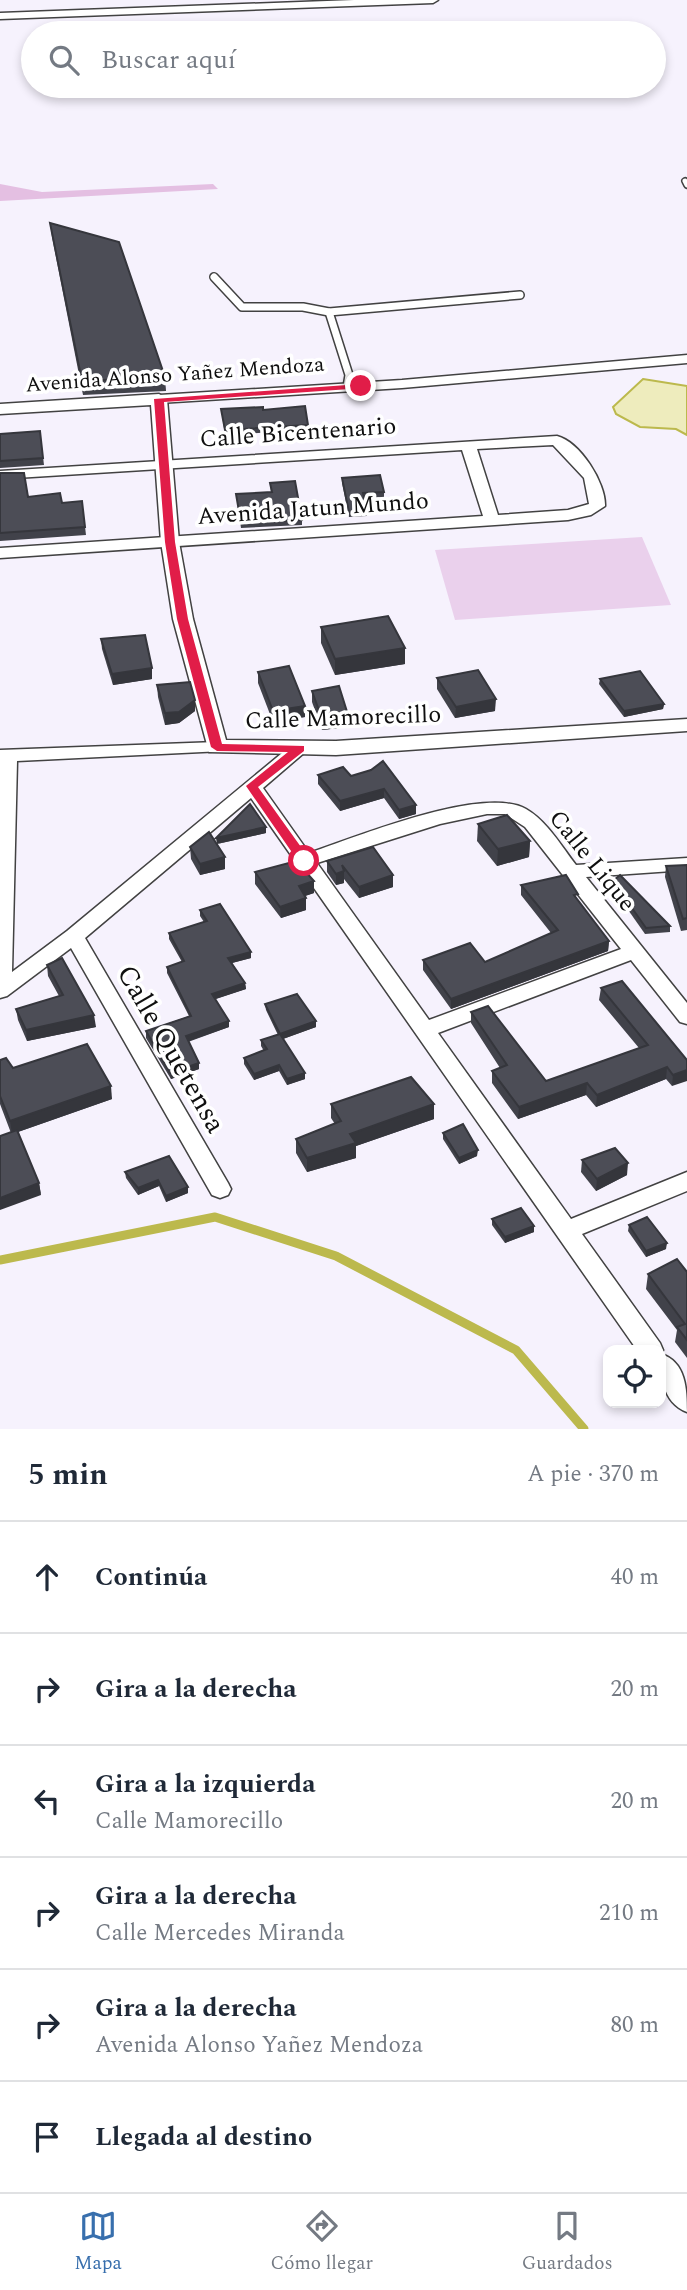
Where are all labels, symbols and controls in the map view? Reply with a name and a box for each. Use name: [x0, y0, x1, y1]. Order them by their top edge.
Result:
search box: [21, 21, 666, 98]
text: Buscar aquí: [101, 40, 236, 80]
icon: search: [45, 41, 83, 79]
street label: Avenida Alonso Yañez Mendoza: [25, 349, 326, 401]
route end: [345, 370, 376, 401]
street label: Calle Bicentenario: [199, 408, 397, 458]
street label: Avenida Jatun Mundo: [196, 483, 430, 535]
street label: Calle Mamorecillo: [244, 697, 442, 739]
street label: Calle Lique: [540, 802, 644, 920]
route start: [288, 845, 319, 876]
street label: Calle Quetensa: [105, 957, 237, 1142]
map controls: [603, 1345, 666, 1408]
button: locate: [603, 1345, 666, 1408]
text: 5 min: [28, 1452, 108, 1498]
text: A pie · 370 m: [527, 1457, 659, 1492]
text: Continúa: [95, 1557, 207, 1597]
icon: ahead: [28, 1558, 66, 1596]
text: 40 m: [610, 1560, 659, 1595]
text: Gira a la derecha: [95, 1669, 297, 1709]
icon: right: [28, 1670, 66, 1708]
text: 20 m: [610, 1672, 659, 1707]
text: Gira a la izquierda: [95, 1764, 316, 1804]
icon: left: [28, 1782, 66, 1820]
text: 20 m: [610, 1784, 659, 1819]
text: Calle Mamorecillo: [95, 1804, 283, 1839]
text: Gira a la derecha: [95, 1876, 297, 1916]
icon: right: [28, 1894, 66, 1932]
text: 210 m: [599, 1896, 659, 1931]
text: Calle Mercedes Miranda: [95, 1916, 345, 1951]
text: Gira a la derecha: [95, 1988, 297, 2028]
icon: right: [28, 2006, 66, 2044]
text: 80 m: [610, 2008, 659, 2043]
text: Avenida Alonso Yañez Mendoza: [95, 2028, 423, 2063]
text: Llegada al destino: [95, 2117, 312, 2157]
icon: arrive: [28, 2118, 66, 2156]
tab: Mapa: [74, 2207, 122, 2278]
tab: Cómo llegar: [270, 2207, 373, 2278]
tab: Guardados: [522, 2207, 613, 2278]

